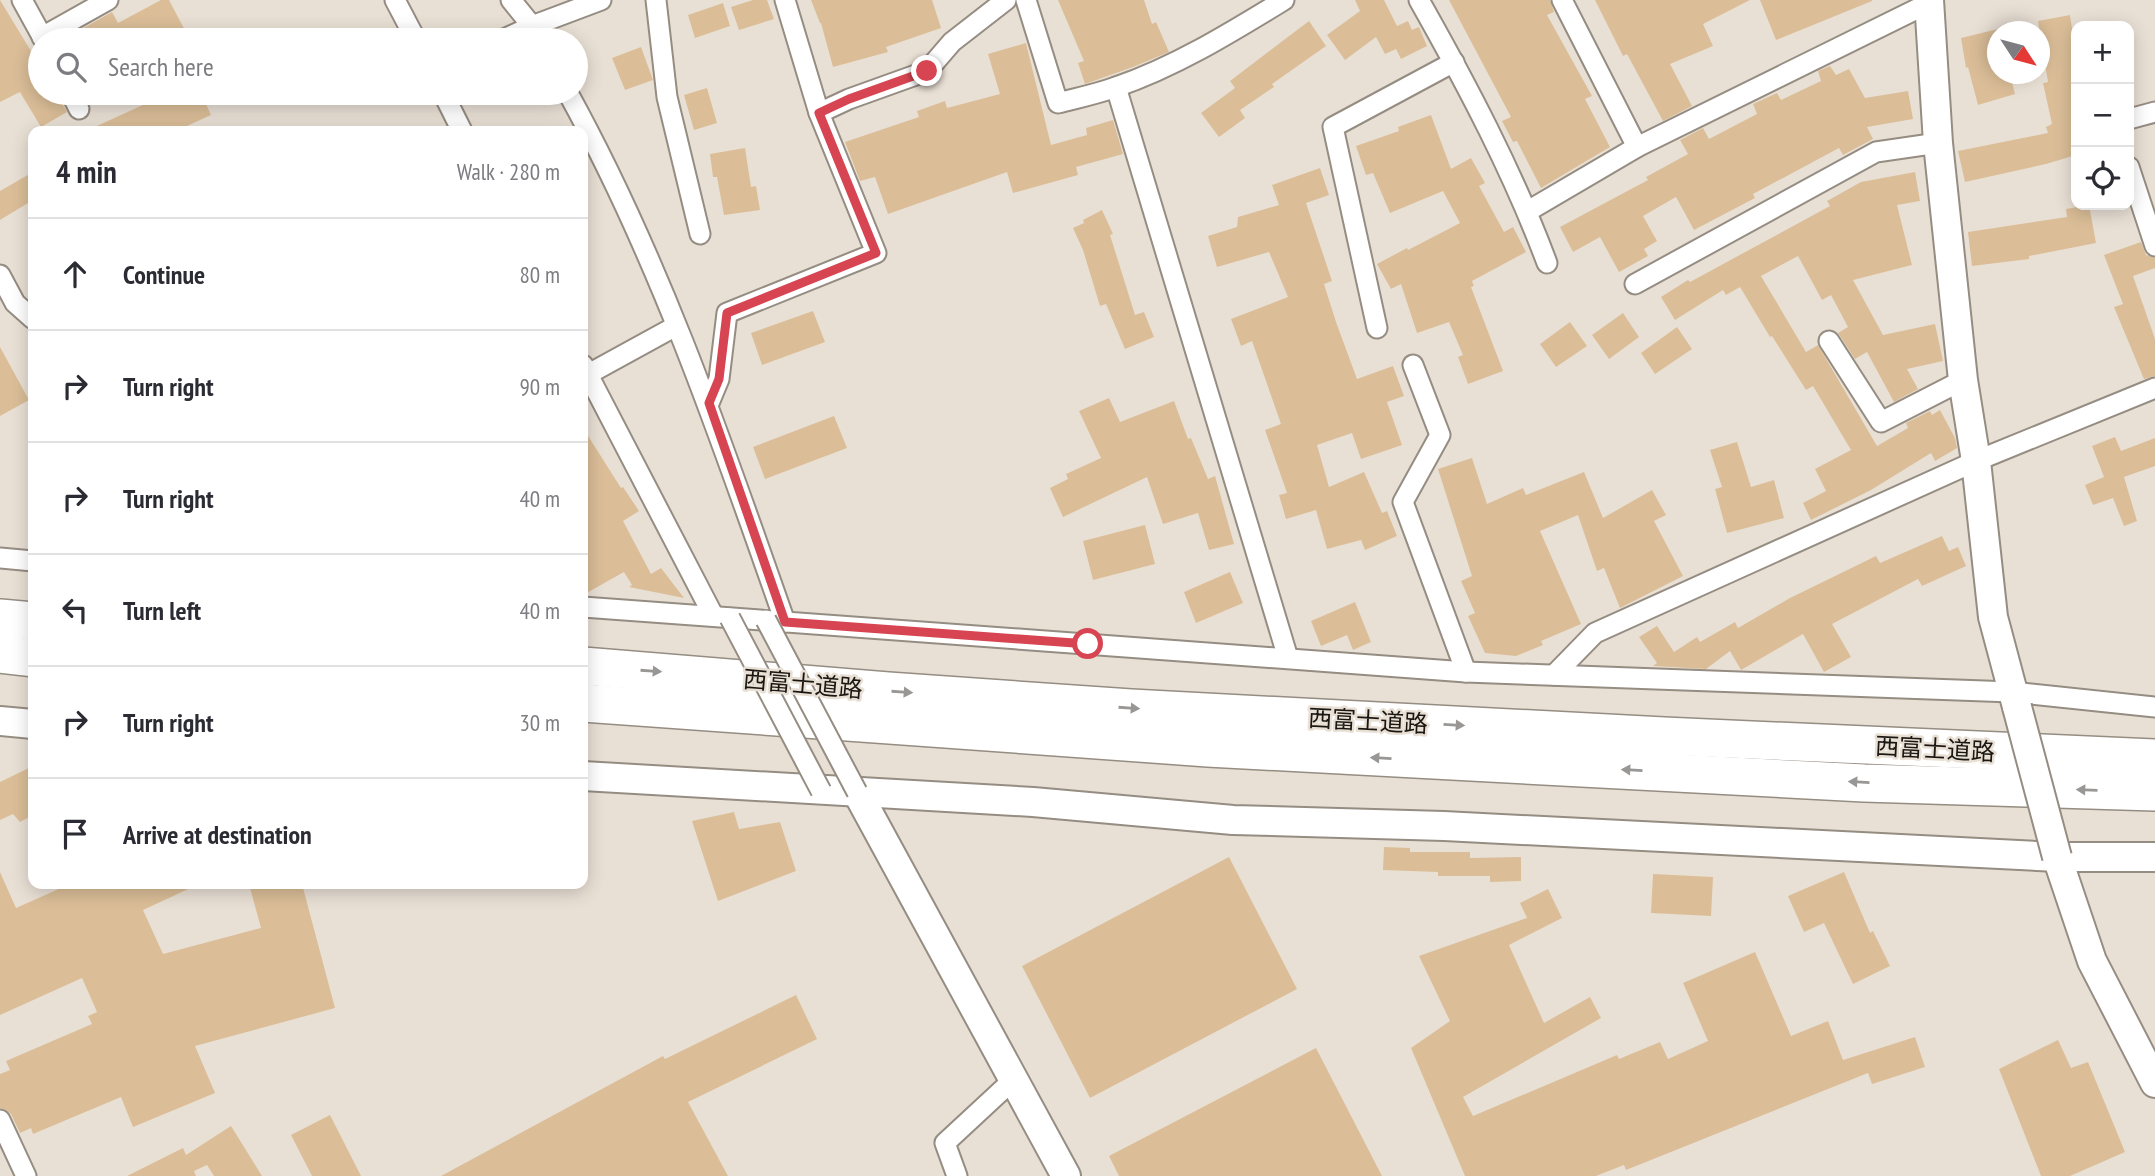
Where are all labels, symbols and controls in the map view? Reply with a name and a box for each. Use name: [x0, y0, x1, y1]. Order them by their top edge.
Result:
north arrow: [1987, 21, 2050, 84]
map controls: [2071, 21, 2134, 210]
button: +: [2071, 21, 2134, 84]
search box: [28, 28, 588, 105]
icon: search: [52, 48, 90, 86]
text: Search here: [108, 50, 214, 83]
route end: [911, 55, 942, 86]
button: −: [2071, 84, 2134, 147]
button: locate: [2071, 147, 2134, 210]
text: 4 min: [56, 152, 117, 191]
text: Walk · 280 m: [457, 157, 560, 186]
icon: ahead: [56, 255, 94, 293]
text: Continue: [123, 258, 205, 291]
text: 80 m: [519, 260, 560, 289]
icon: right: [56, 367, 94, 405]
text: Turn right: [123, 370, 214, 403]
text: 90 m: [519, 372, 560, 401]
icon: right: [56, 479, 94, 517]
text: Turn right: [123, 482, 214, 515]
text: 40 m: [519, 484, 560, 513]
icon: left: [56, 591, 94, 629]
text: Turn left: [123, 594, 201, 627]
text: 40 m: [519, 596, 560, 625]
route start: [1072, 628, 1103, 659]
street label: 西富士道路: [742, 663, 864, 705]
one-way arrow: [640, 666, 662, 677]
one-way arrow: [891, 687, 913, 698]
street label: 西富士道路: [1307, 702, 1429, 740]
icon: right: [56, 703, 94, 741]
one-way arrow: [1118, 703, 1140, 714]
text: Turn right: [123, 706, 214, 739]
text: 30 m: [519, 708, 560, 737]
one-way arrow: [1443, 720, 1465, 731]
street label: 西富士道路: [1874, 730, 1996, 768]
one-way arrow: [1369, 752, 1391, 763]
one-way arrow: [1621, 765, 1643, 776]
one-way arrow: [1848, 777, 1870, 788]
one-way arrow: [2076, 784, 2098, 796]
icon: arrive: [56, 815, 94, 853]
text: Arrive at destination: [123, 818, 312, 851]

